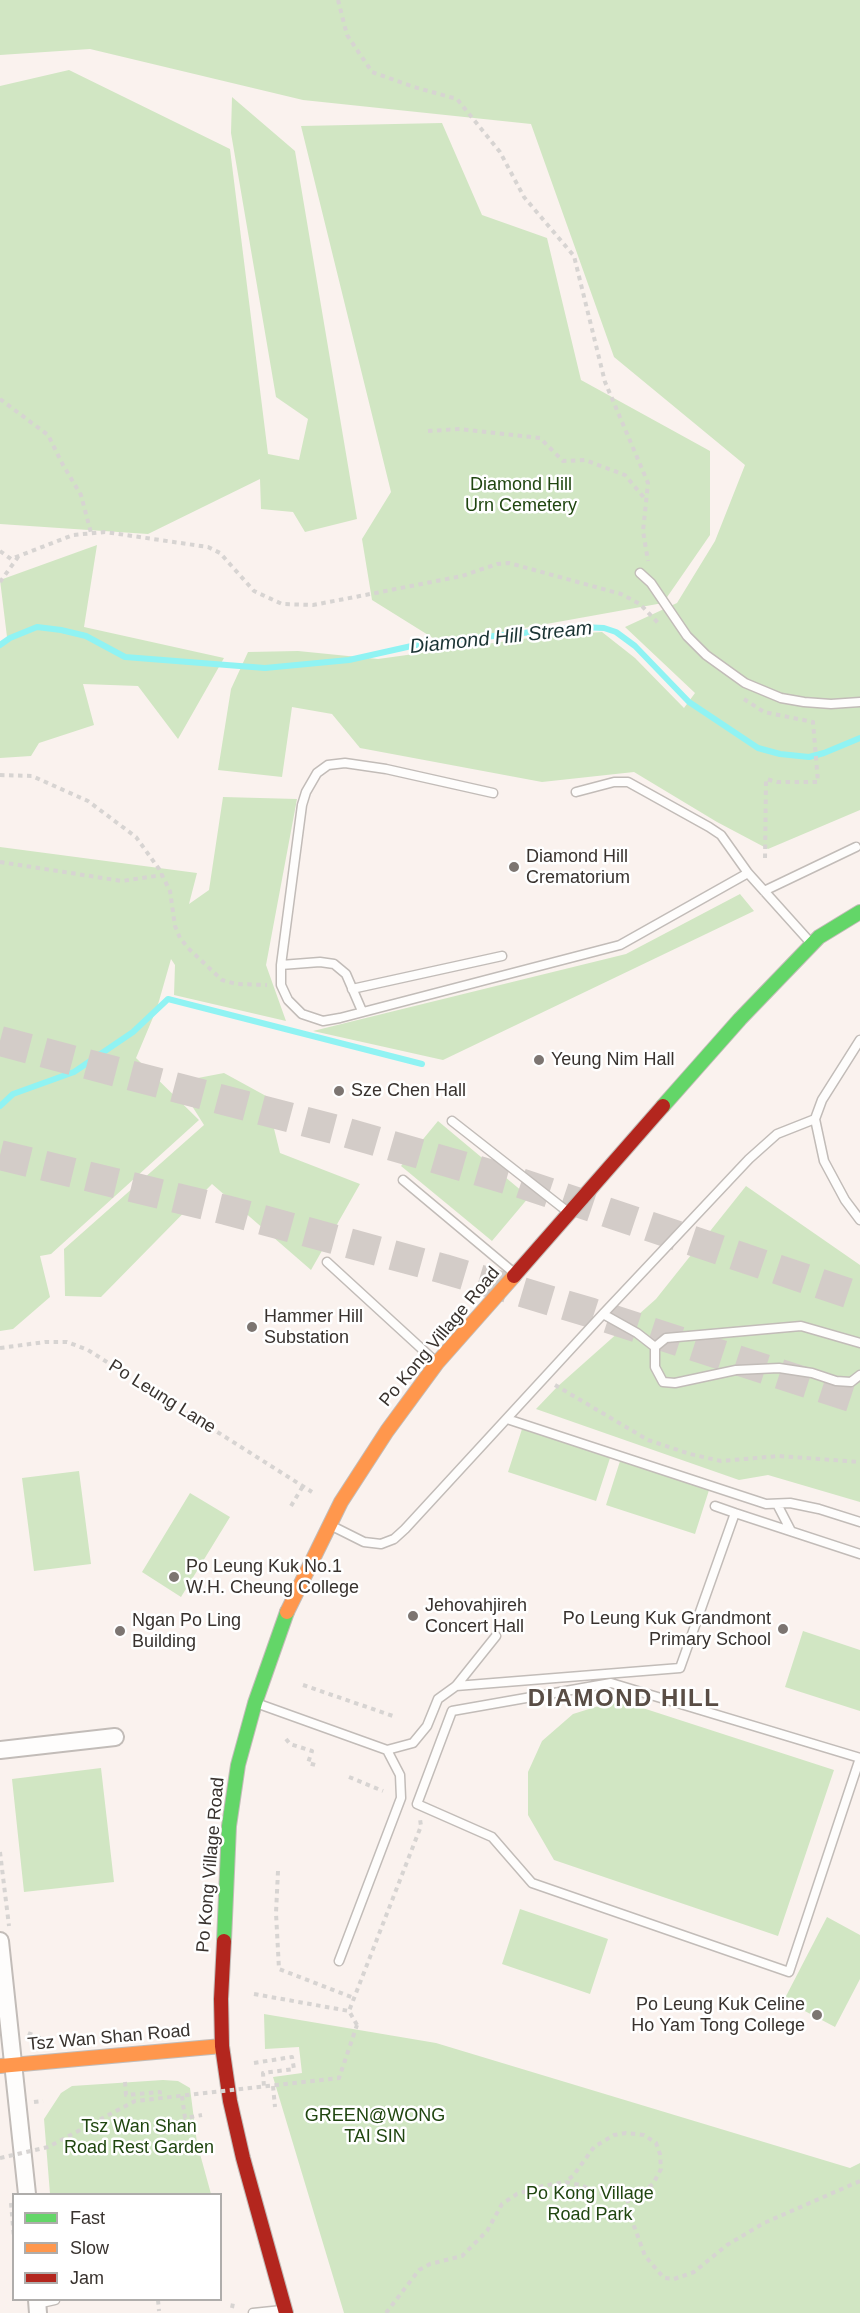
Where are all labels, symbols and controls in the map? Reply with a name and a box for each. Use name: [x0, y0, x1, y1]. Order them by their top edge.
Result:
park label: Diamond Hill Urn Cemetery: [465, 474, 577, 516]
water label: Diamond Hill Stream: [409, 616, 593, 660]
place label: Diamond Hill Crematorium: [526, 846, 630, 888]
marker: Diamond Hill Crematorium: [507, 860, 521, 874]
place label: Yeung Nim Hall: [551, 1049, 674, 1071]
marker: Yeung Nim Hall: [532, 1053, 546, 1067]
place label: Sze Chen Hall: [351, 1080, 466, 1102]
marker: Sze Chen Hall: [332, 1084, 346, 1098]
street label: Po Kong Village Road: [375, 1263, 505, 1411]
place label: Hammer Hill Substation: [264, 1306, 363, 1348]
marker: Hammer Hill Substation: [245, 1320, 259, 1334]
street label: Po Leung Lane: [104, 1355, 220, 1439]
place label: Po Leung Kuk No.1 W.H. Cheung College: [186, 1556, 359, 1598]
marker: Po Leung Kuk No.1 W.H. Cheung College: [167, 1570, 181, 1584]
place label: Jehovahjireh Concert Hall: [425, 1595, 527, 1638]
place label: Po Leung Kuk Grandmont Primary School: [563, 1608, 771, 1650]
marker: Jehovahjireh Concert Hall: [406, 1609, 420, 1623]
place label: Ngan Po Ling Building: [132, 1610, 241, 1652]
marker: Po Leung Kuk Grandmont Primary School: [776, 1622, 790, 1636]
marker: Ngan Po Ling Building: [113, 1624, 127, 1638]
district label: DIAMOND HILL: [528, 1685, 720, 1713]
street label: Po Kong Village Road: [193, 1776, 229, 1954]
place label: Po Leung Kuk Celine Ho Yam Tong College: [631, 1994, 805, 2036]
marker: Po Leung Kuk Celine Ho Yam Tong College: [810, 2008, 824, 2022]
street label: Tsz Wan Shan Road: [27, 2020, 191, 2056]
park label: GREEN@WONG TAI SIN: [305, 2105, 445, 2148]
park label: Tsz Wan Shan Road Rest Garden: [64, 2116, 214, 2158]
park label: Po Kong Village Road Park: [526, 2183, 654, 2226]
legend: [12, 2193, 222, 2301]
text: Fast: [70, 2208, 105, 2228]
text: Slow: [70, 2238, 109, 2258]
text: Jam: [70, 2268, 104, 2288]

